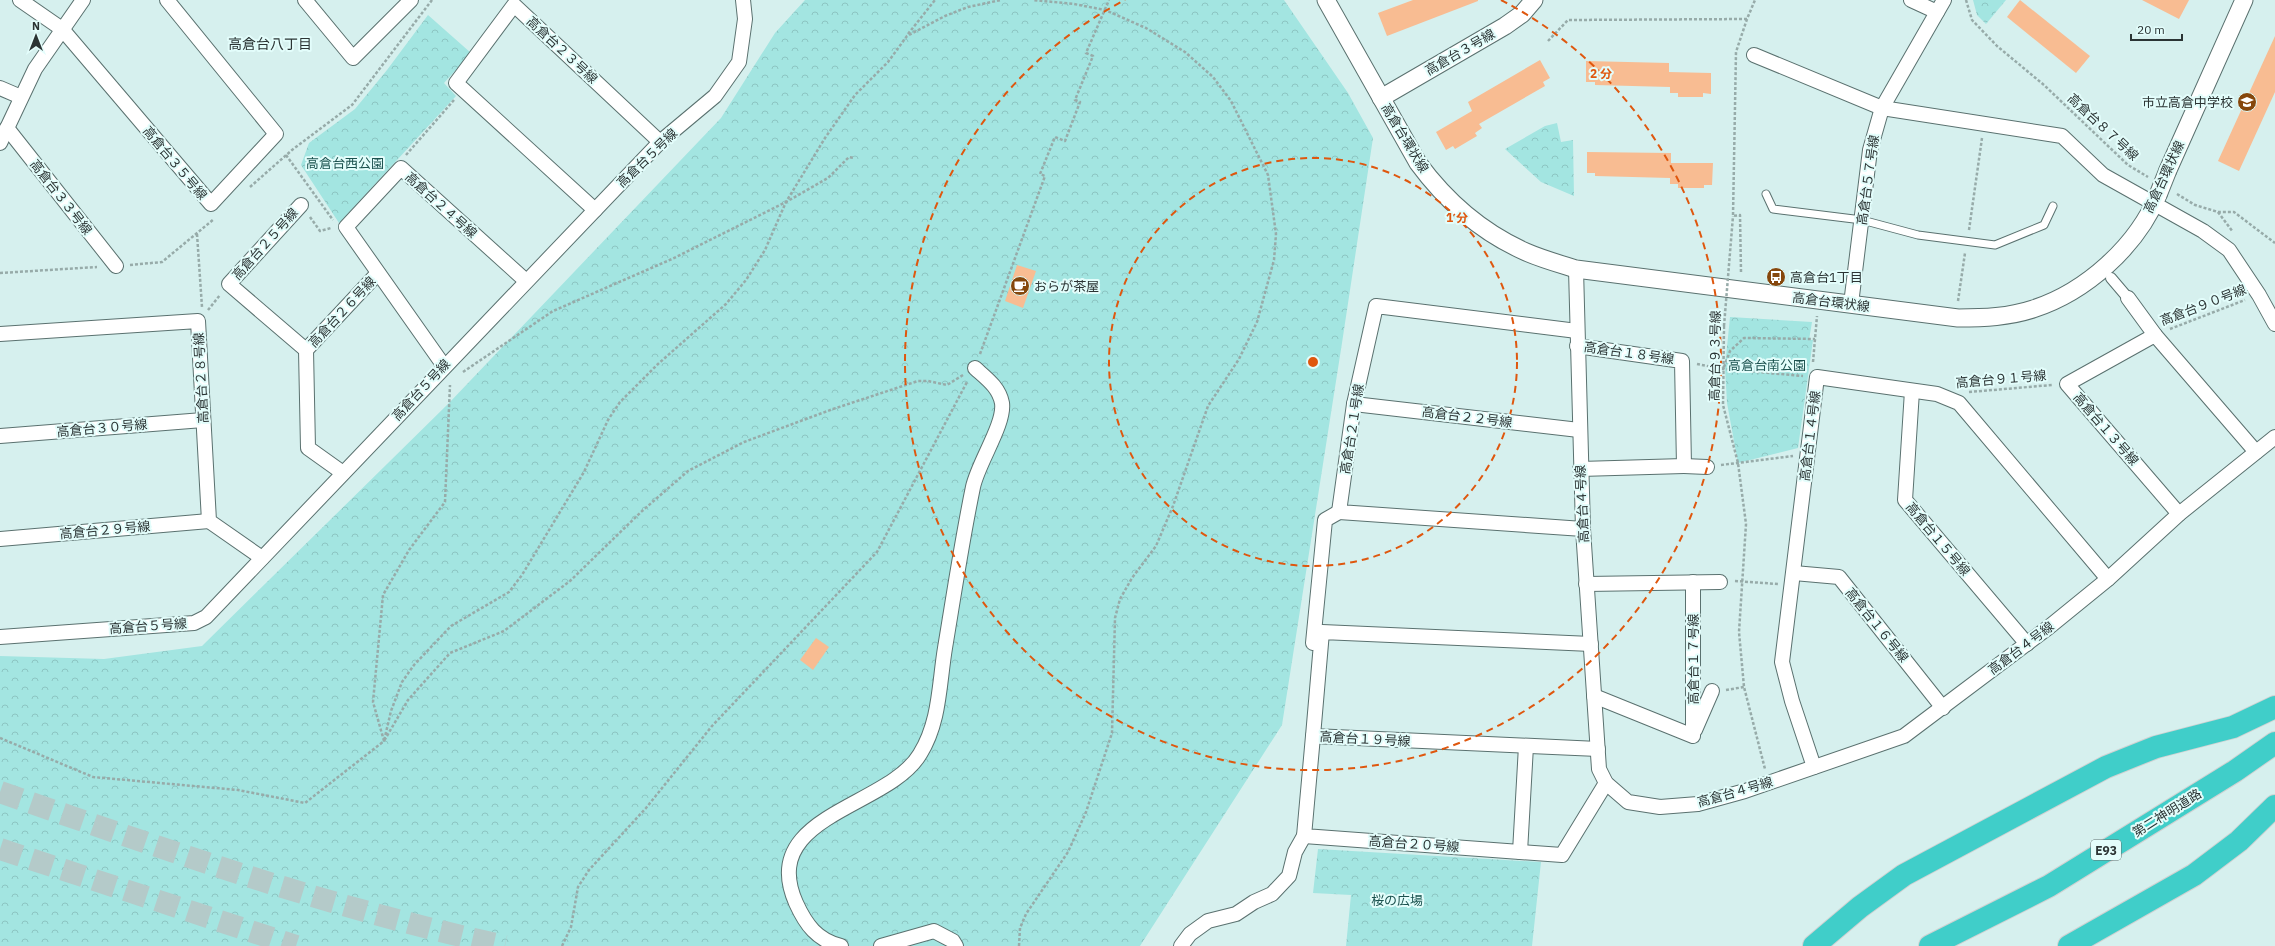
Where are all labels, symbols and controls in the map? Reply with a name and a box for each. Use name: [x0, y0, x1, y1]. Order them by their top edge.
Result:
street label: 高倉台２３号線: [523, 13, 601, 87]
north arrow: [16, 16, 56, 56]
scale bar: [2131, 16, 2182, 42]
text: N: [32, 19, 40, 33]
text: 20 m: [2137, 22, 2165, 37]
street label: 高倉台３号線: [1422, 25, 1498, 79]
district label: 高倉台八丁目: [228, 35, 312, 53]
text: 2 分: [1590, 66, 1612, 81]
street label: 高倉台８７号線: [2064, 90, 2142, 164]
school or university icon: 市立高倉中学校: [2236, 91, 2258, 113]
place label: 市立高倉中学校: [2142, 94, 2233, 111]
street label: 高倉台環状線: [1378, 100, 1432, 176]
street label: 高倉台３５号線: [139, 123, 211, 203]
street label: 高倉台５号線: [613, 125, 681, 191]
street label: 高倉台５７号線: [1853, 134, 1883, 226]
street label: 高倉台環状線: [2140, 138, 2188, 216]
park label: 高倉台西公園: [306, 155, 384, 172]
street label: 高倉台３３号線: [26, 156, 96, 238]
street label: 高倉台２４号線: [401, 168, 481, 242]
street label: 高倉台２５号線: [228, 204, 302, 284]
text: 1 分: [1446, 210, 1468, 225]
bus stop icon: 高倉台1丁目: [1765, 266, 1787, 288]
place label: 高倉台1丁目: [1790, 269, 1863, 286]
street label: 高倉台２６号線: [305, 273, 379, 351]
cafe icon: おらが茶屋: [1009, 275, 1031, 297]
place label: おらが茶屋: [1034, 278, 1099, 295]
street label: 高倉台９０号線: [2157, 281, 2249, 329]
street label: 高倉台環状線: [1791, 289, 1871, 315]
street label: 高倉台９３号線: [1706, 310, 1724, 402]
street label: 高倉台２８号線: [190, 332, 212, 424]
street label: 高倉台１８号線: [1583, 338, 1675, 368]
centre of rings: [1306, 355, 1320, 369]
street label: 高倉台５号線: [388, 356, 454, 424]
park label: 高倉台南公園: [1728, 357, 1806, 374]
street label: 高倉台９１号線: [1955, 367, 2047, 391]
street label: 高倉台２１号線: [1336, 383, 1368, 475]
street label: 高倉台１３号線: [2070, 389, 2142, 469]
street label: 高倉台１４号線: [1796, 390, 1824, 482]
street label: 高倉台２２号線: [1421, 403, 1513, 431]
street label: 高倉台３０号線: [56, 416, 148, 440]
street label: 高倉台４号線: [1571, 465, 1593, 543]
street label: 高倉台１５号線: [1902, 499, 1974, 579]
street label: 高倉台２９号線: [59, 518, 151, 542]
street label: 高倉台１６号線: [1842, 584, 1912, 666]
street label: 高倉台１７号線: [1685, 613, 1702, 705]
street label: 高倉台５号線: [108, 615, 188, 637]
street label: 高倉台４号線: [1985, 618, 2057, 678]
street label: 高倉台１９号線: [1319, 728, 1411, 750]
street label: 高倉台４号線: [1695, 773, 1775, 811]
street label: 第二神明道路: [2129, 785, 2205, 841]
street label: 高倉台２０号線: [1368, 832, 1460, 856]
road number: E93: [2091, 840, 2121, 860]
park label: 桜の広場: [1371, 892, 1423, 909]

